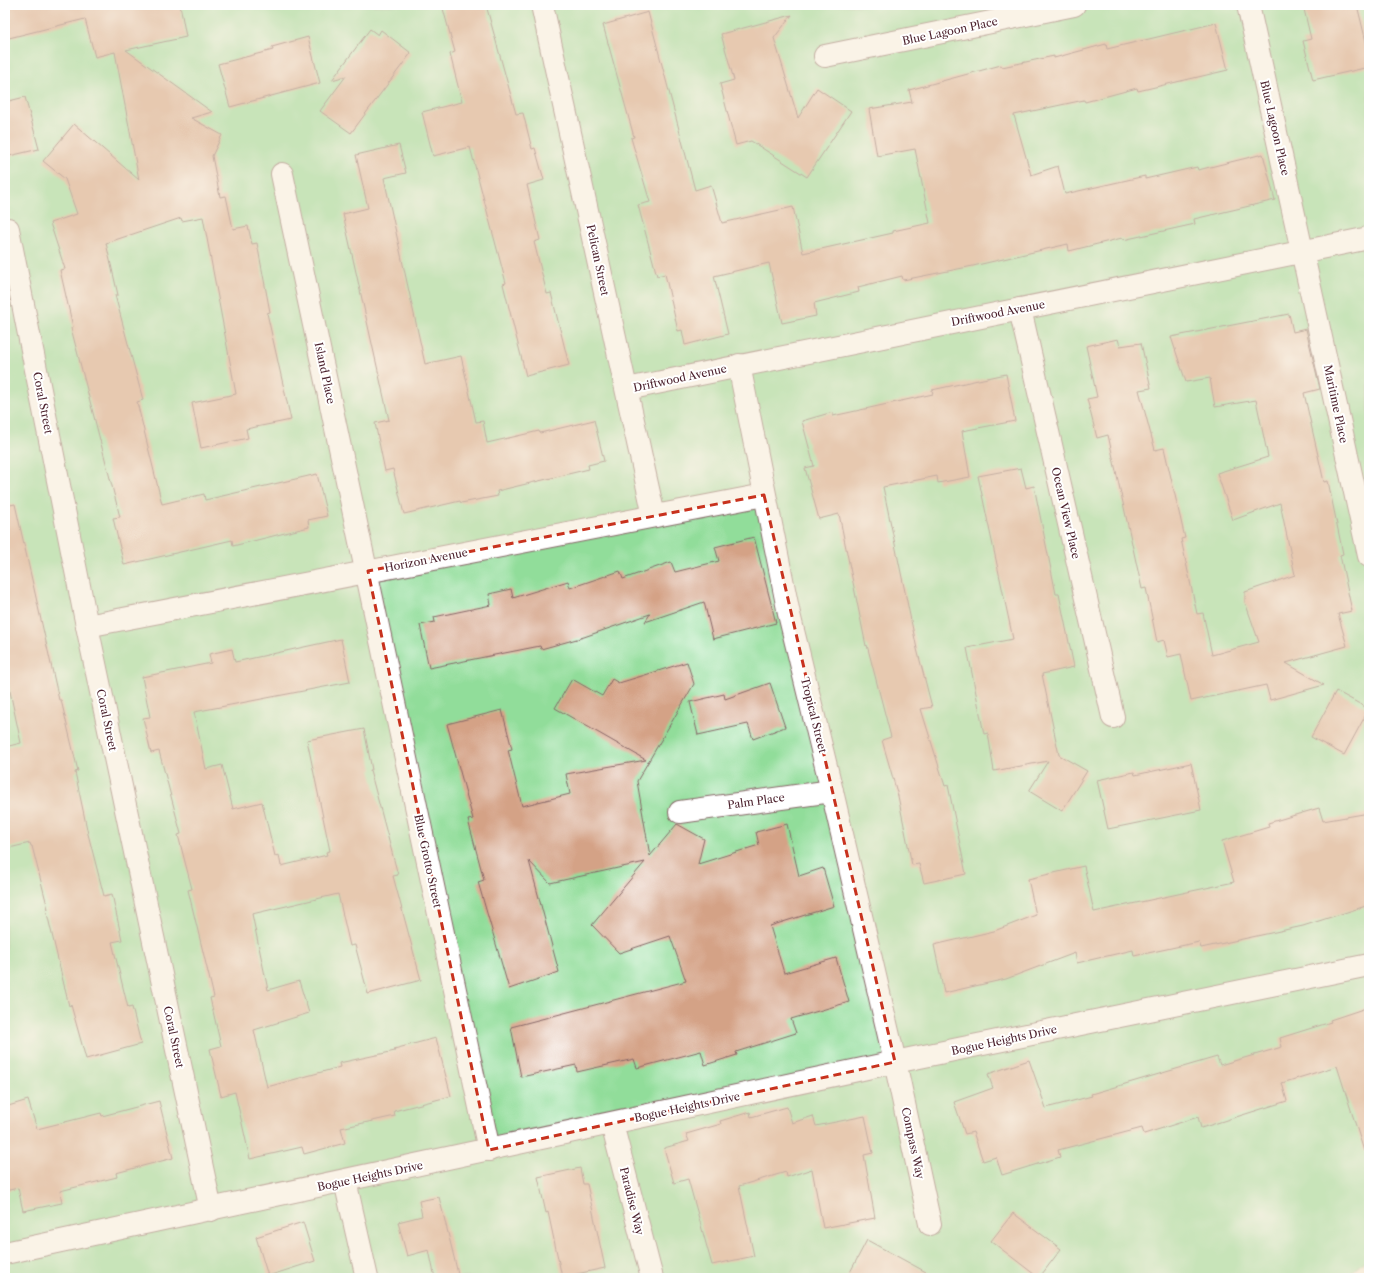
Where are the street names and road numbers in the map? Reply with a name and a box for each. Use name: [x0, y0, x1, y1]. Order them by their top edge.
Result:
street label: Blue Lagoon Place: [901, 14, 999, 48]
street label: Blue Lagoon Place: [1257, 79, 1293, 177]
street label: Pelican Street: [584, 223, 612, 297]
street label: Driftwood Avenue: [950, 297, 1046, 329]
street label: Island Place: [312, 341, 338, 405]
street label: Driftwood Avenue: [632, 361, 728, 395]
street label: Maritime Place: [1321, 364, 1351, 444]
street label: Coral Street: [30, 371, 56, 435]
street label: Ocean View Place: [1049, 466, 1083, 560]
street label: Horizon Avenue: [383, 545, 469, 575]
street label: Tropical Street: [798, 676, 830, 755]
street label: Coral Street: [94, 688, 120, 752]
street label: Palm Place: [726, 790, 786, 812]
street label: Blue Grotto Street: [411, 813, 445, 909]
street label: Coral Street: [161, 1005, 187, 1069]
street label: Bogue Heights Drive: [950, 1022, 1058, 1058]
street label: Bogue Heights Drive: [633, 1089, 741, 1125]
street label: Compass Way: [899, 1106, 928, 1181]
street label: Bogue Heights Drive: [316, 1158, 424, 1194]
street label: Paradise Way: [617, 1166, 647, 1237]

